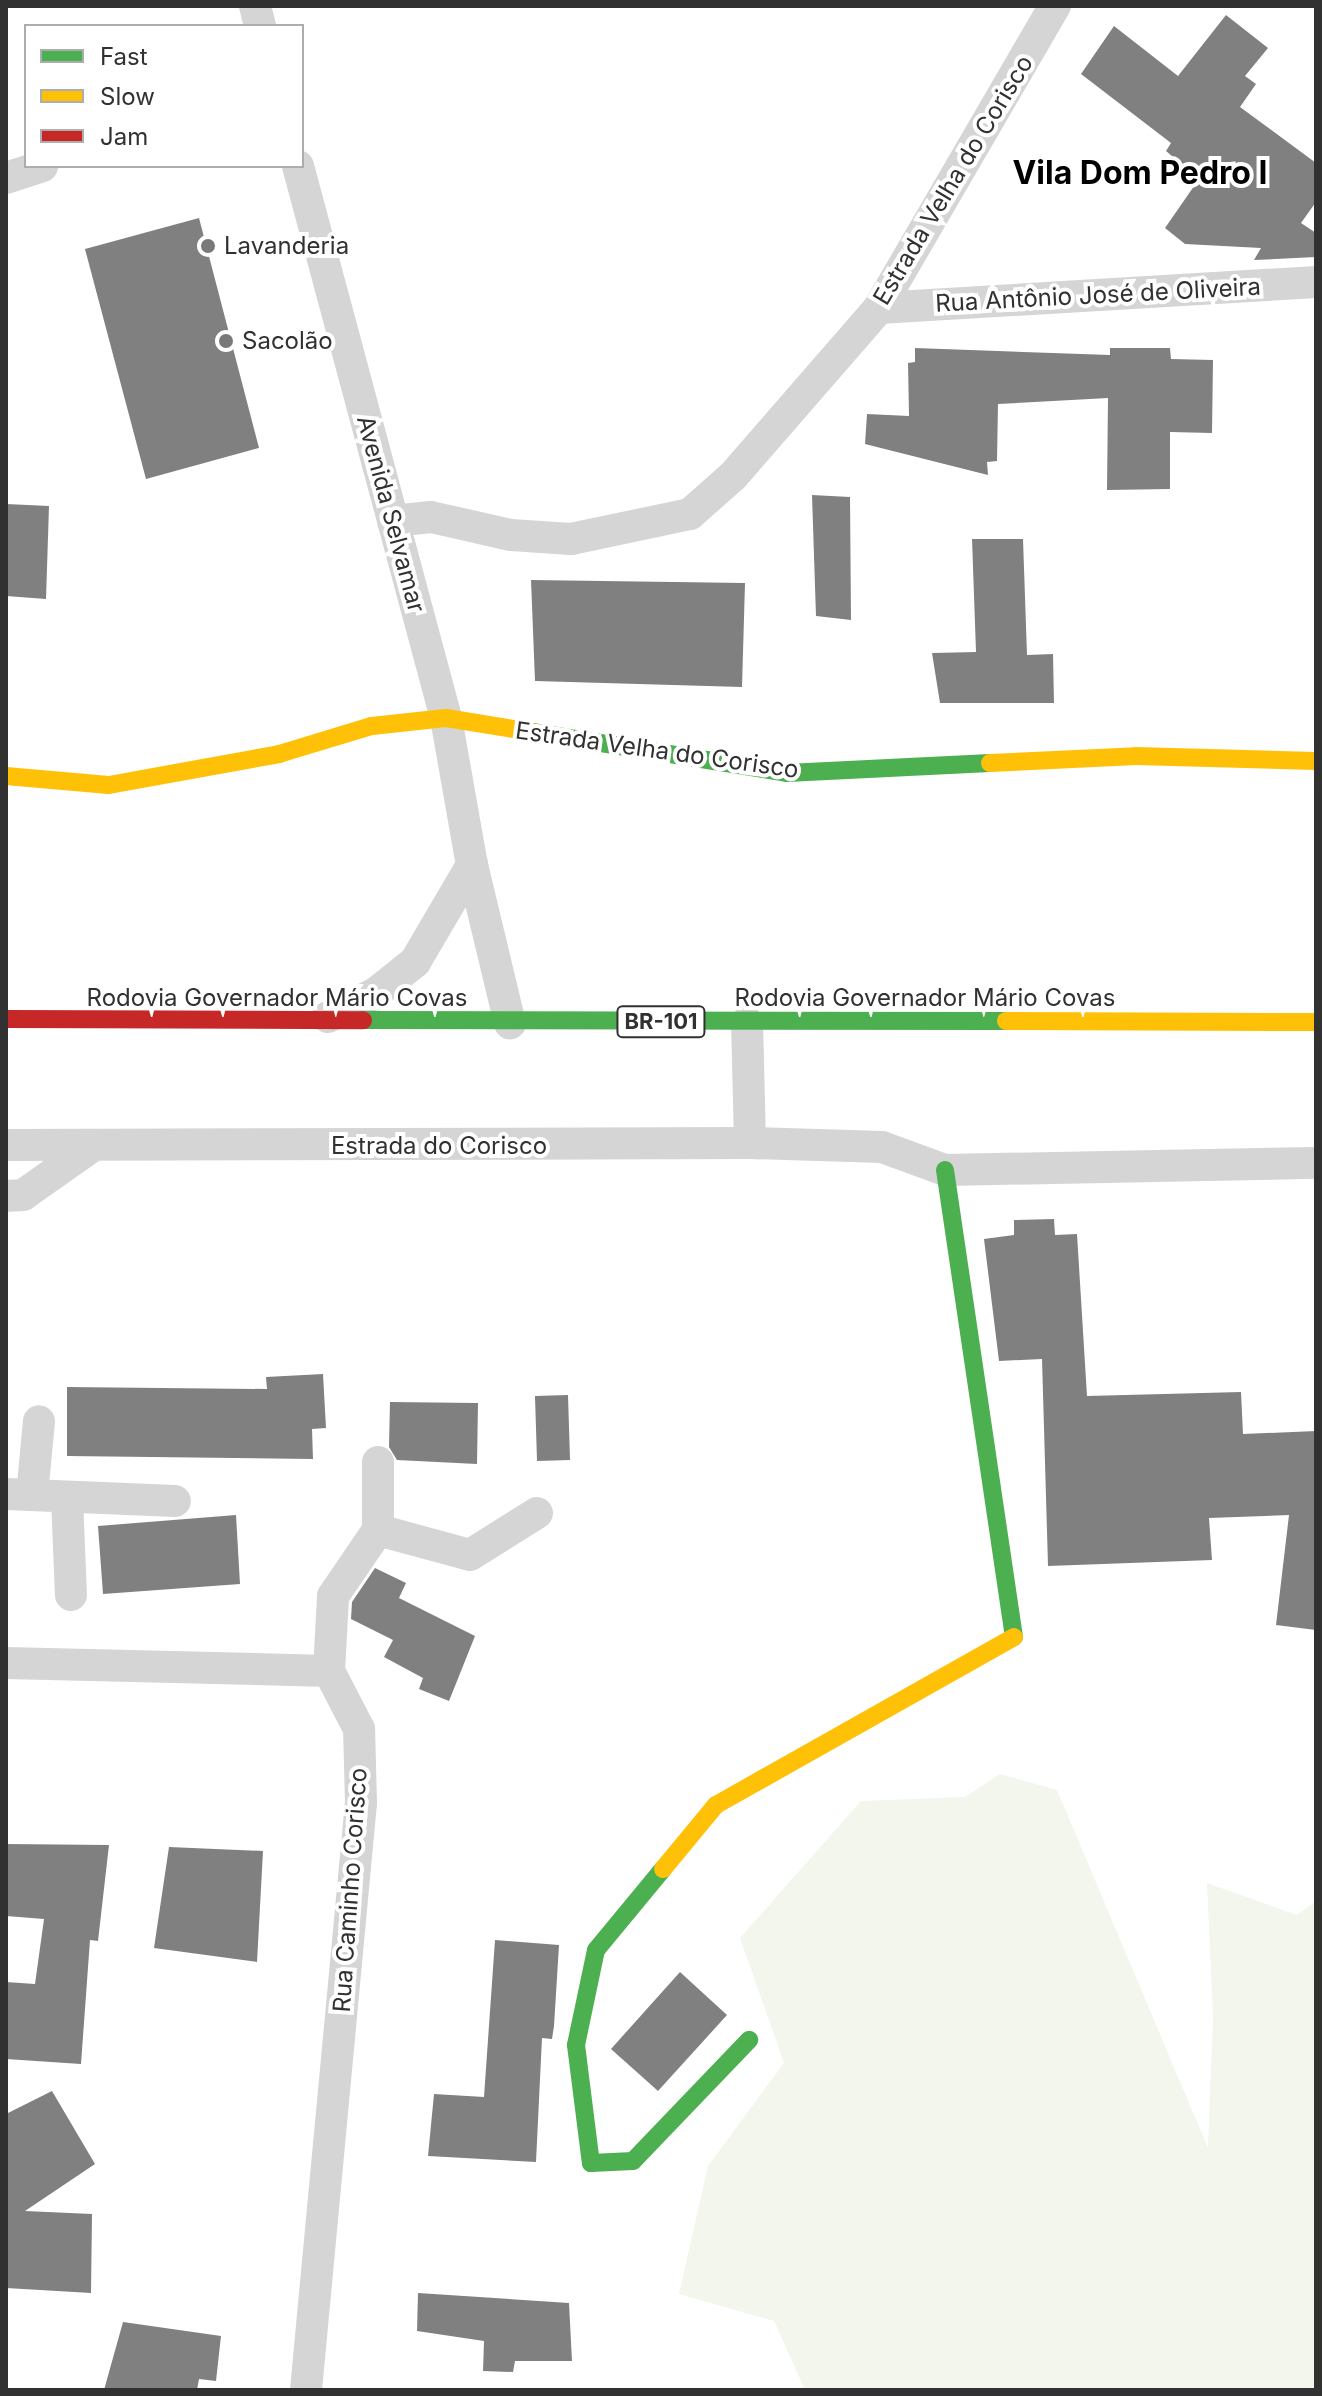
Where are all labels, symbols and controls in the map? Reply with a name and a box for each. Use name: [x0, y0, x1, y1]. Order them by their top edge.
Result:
legend: [24, 24, 304, 168]
text: Fast: [100, 42, 148, 71]
street label: Estrada Velha do Corisco: [867, 50, 1039, 310]
text: Slow: [100, 82, 155, 111]
text: Jam: [100, 122, 148, 151]
district label: Vila Dom Pedro I: [1012, 154, 1268, 192]
place label: Lavanderia: [224, 232, 349, 260]
marker: Lavanderia: [199, 237, 217, 255]
street label: Rua Antônio José de Oliveira: [934, 272, 1262, 318]
place label: Sacolão: [242, 327, 333, 355]
marker: Sacolão: [217, 332, 235, 350]
street label: Avenida Selvamar: [351, 412, 431, 616]
street label: Estrada Velha do Corisco: [514, 716, 800, 784]
street label: Rodovia Governador Mário Covas: [87, 984, 467, 1012]
street label: Rodovia Governador Mário Covas: [735, 984, 1115, 1012]
road number: BR-101: [615, 1004, 707, 1040]
street label: Estrada do Corisco: [331, 1132, 547, 1160]
street label: Rua Caminho Corisco: [327, 1767, 373, 2013]

